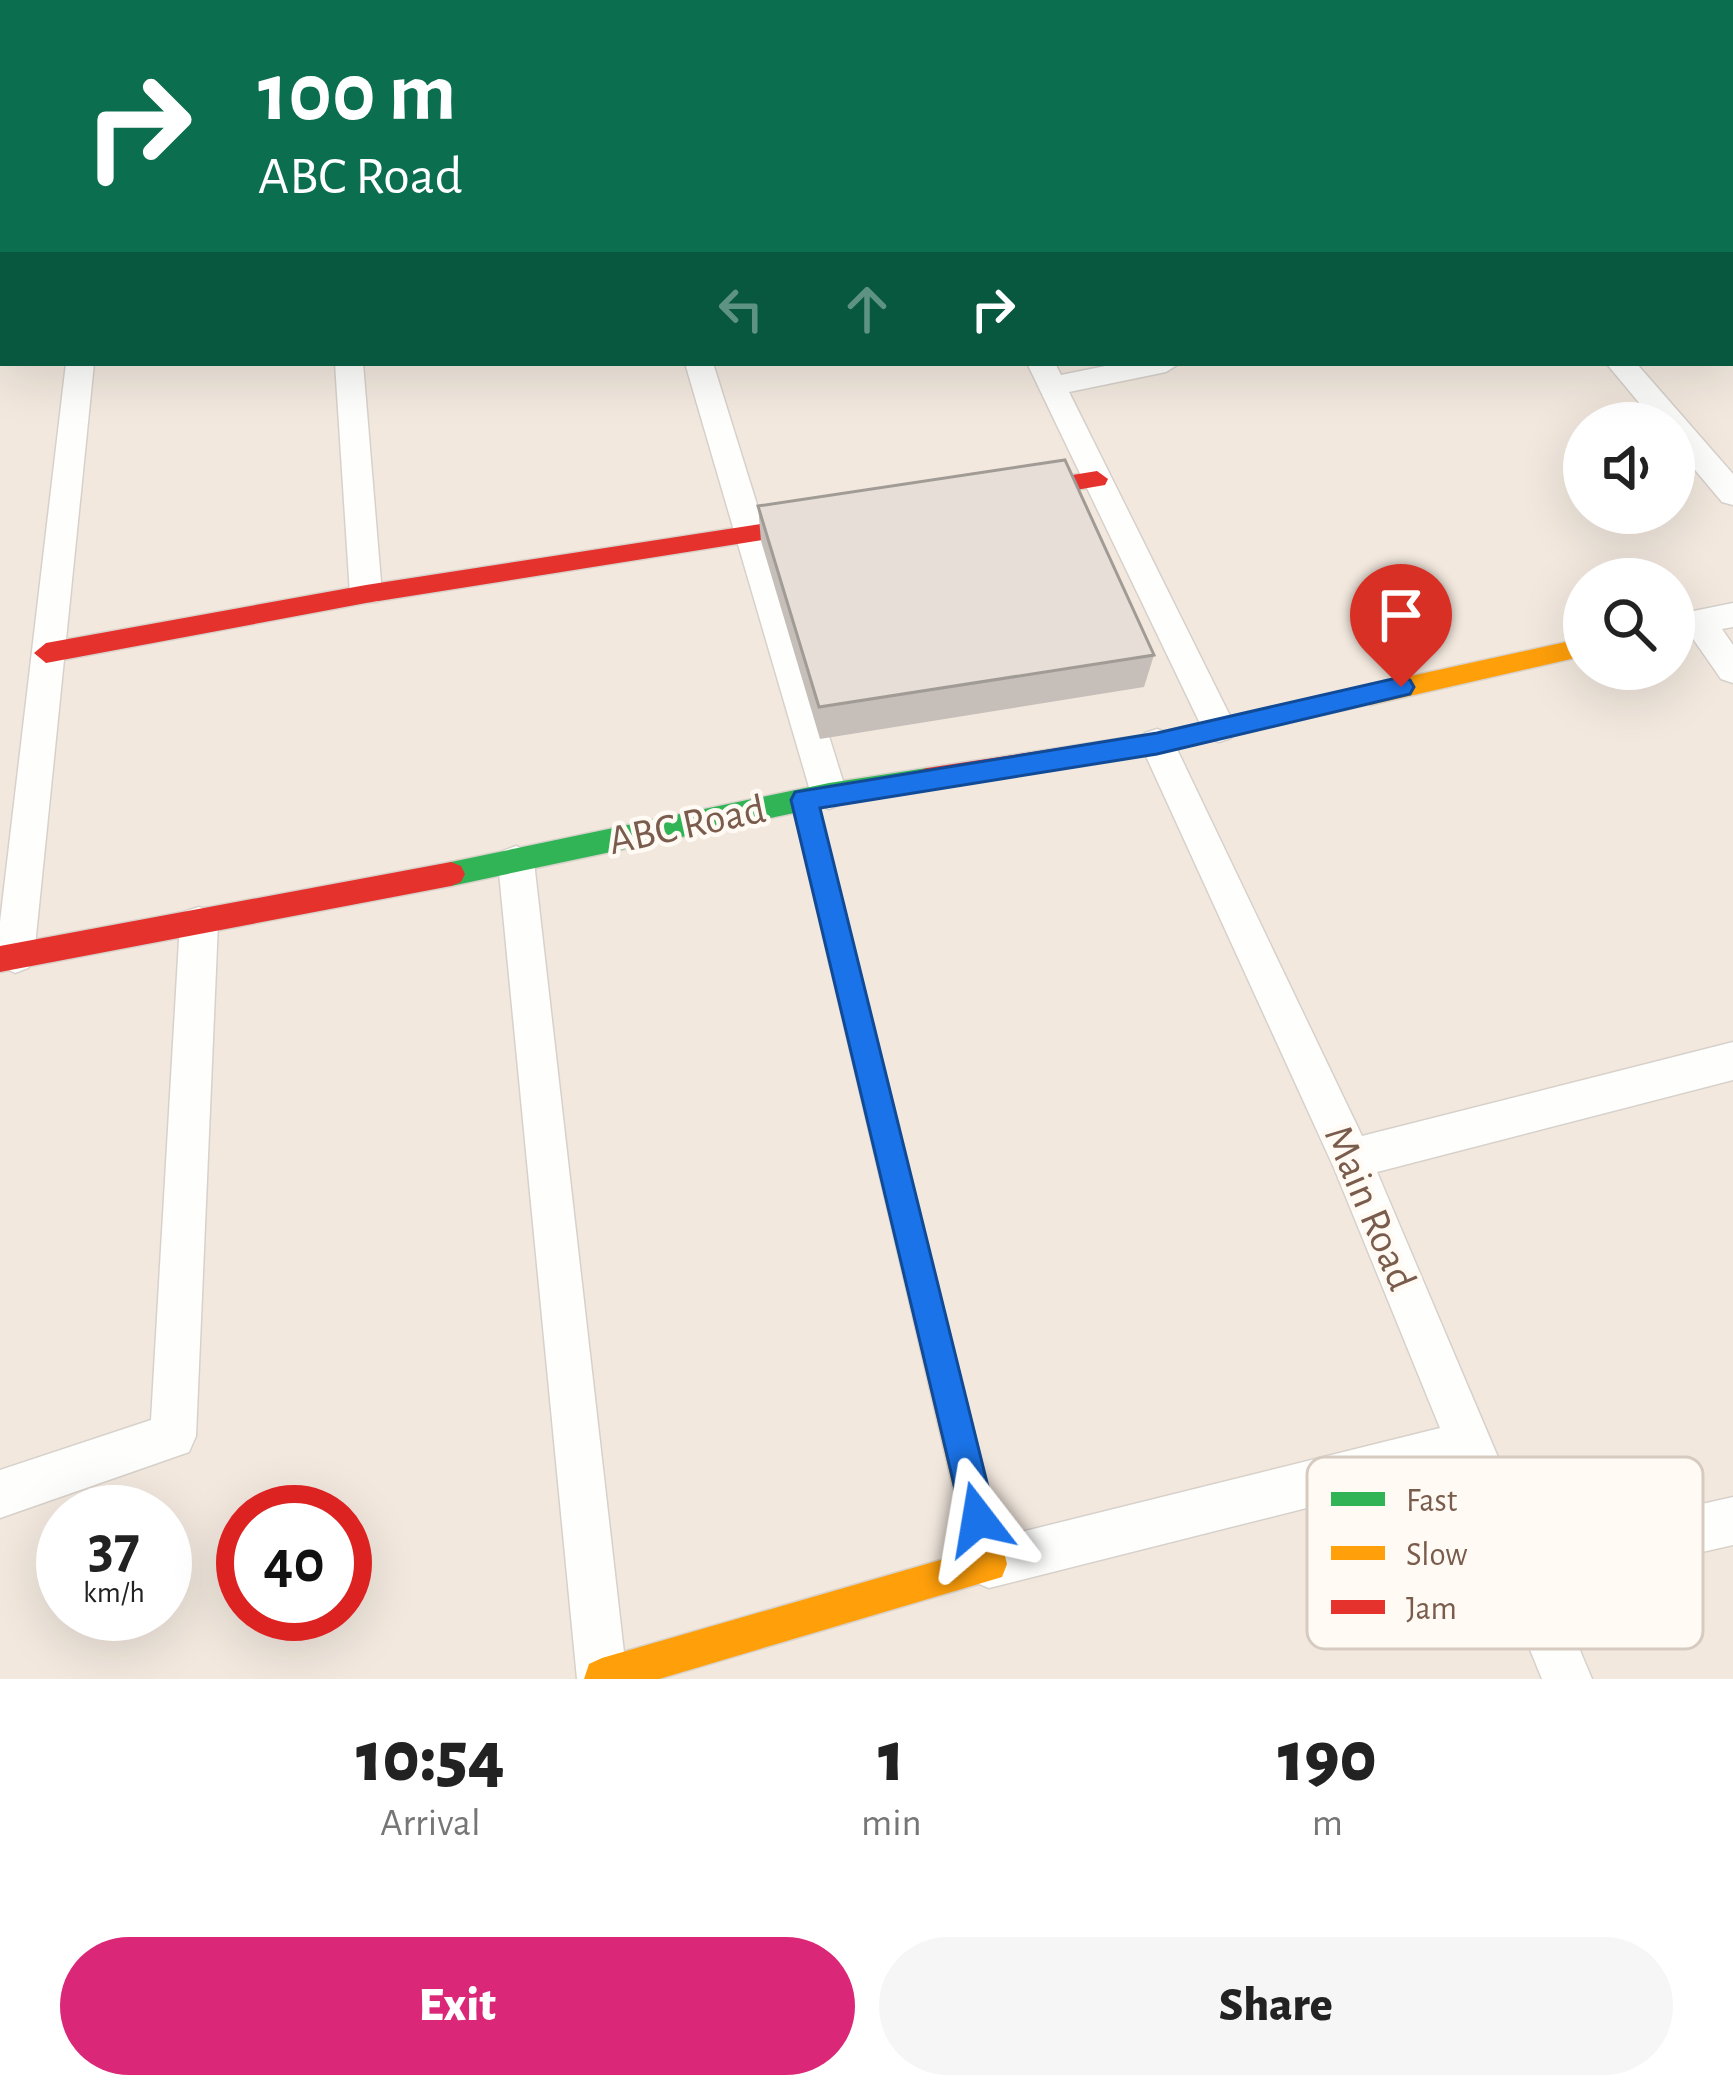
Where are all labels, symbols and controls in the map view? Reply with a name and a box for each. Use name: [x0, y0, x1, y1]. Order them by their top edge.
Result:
icon: right: [60, 48, 216, 204]
text: 100 m: [258, 52, 456, 136]
text: ABC Road: [258, 150, 463, 204]
icon: left: [708, 276, 774, 342]
icon: ahead: [834, 276, 900, 342]
icon: right: [960, 276, 1026, 342]
map controls: [1563, 402, 1695, 690]
button: sound: [1563, 402, 1695, 534]
button: search: [1563, 558, 1695, 690]
pin: [1350, 564, 1452, 687]
icon: arrive: [1368, 582, 1434, 648]
street label: ABC Road: [605, 788, 769, 862]
street label: Main Road: [1317, 1120, 1423, 1296]
position arrow: [915, 1456, 1041, 1582]
legend: [1307, 1457, 1703, 1649]
speed limit sign: 40: [216, 1485, 372, 1641]
text: Fast: [1406, 1485, 1458, 1518]
text: 37: [88, 1518, 140, 1578]
text: Slow: [1406, 1539, 1467, 1572]
text: km/h: [83, 1578, 145, 1608]
text: Jam: [1406, 1593, 1457, 1626]
text: 10:54: [356, 1722, 505, 1794]
text: 1: [878, 1722, 905, 1794]
text: 190: [1278, 1722, 1377, 1794]
text: Arrival: [380, 1804, 481, 1843]
text: min: [861, 1804, 922, 1843]
text: m: [1312, 1804, 1343, 1843]
button: Exit: [60, 1937, 855, 2075]
button: Share: [879, 1937, 1673, 2075]

